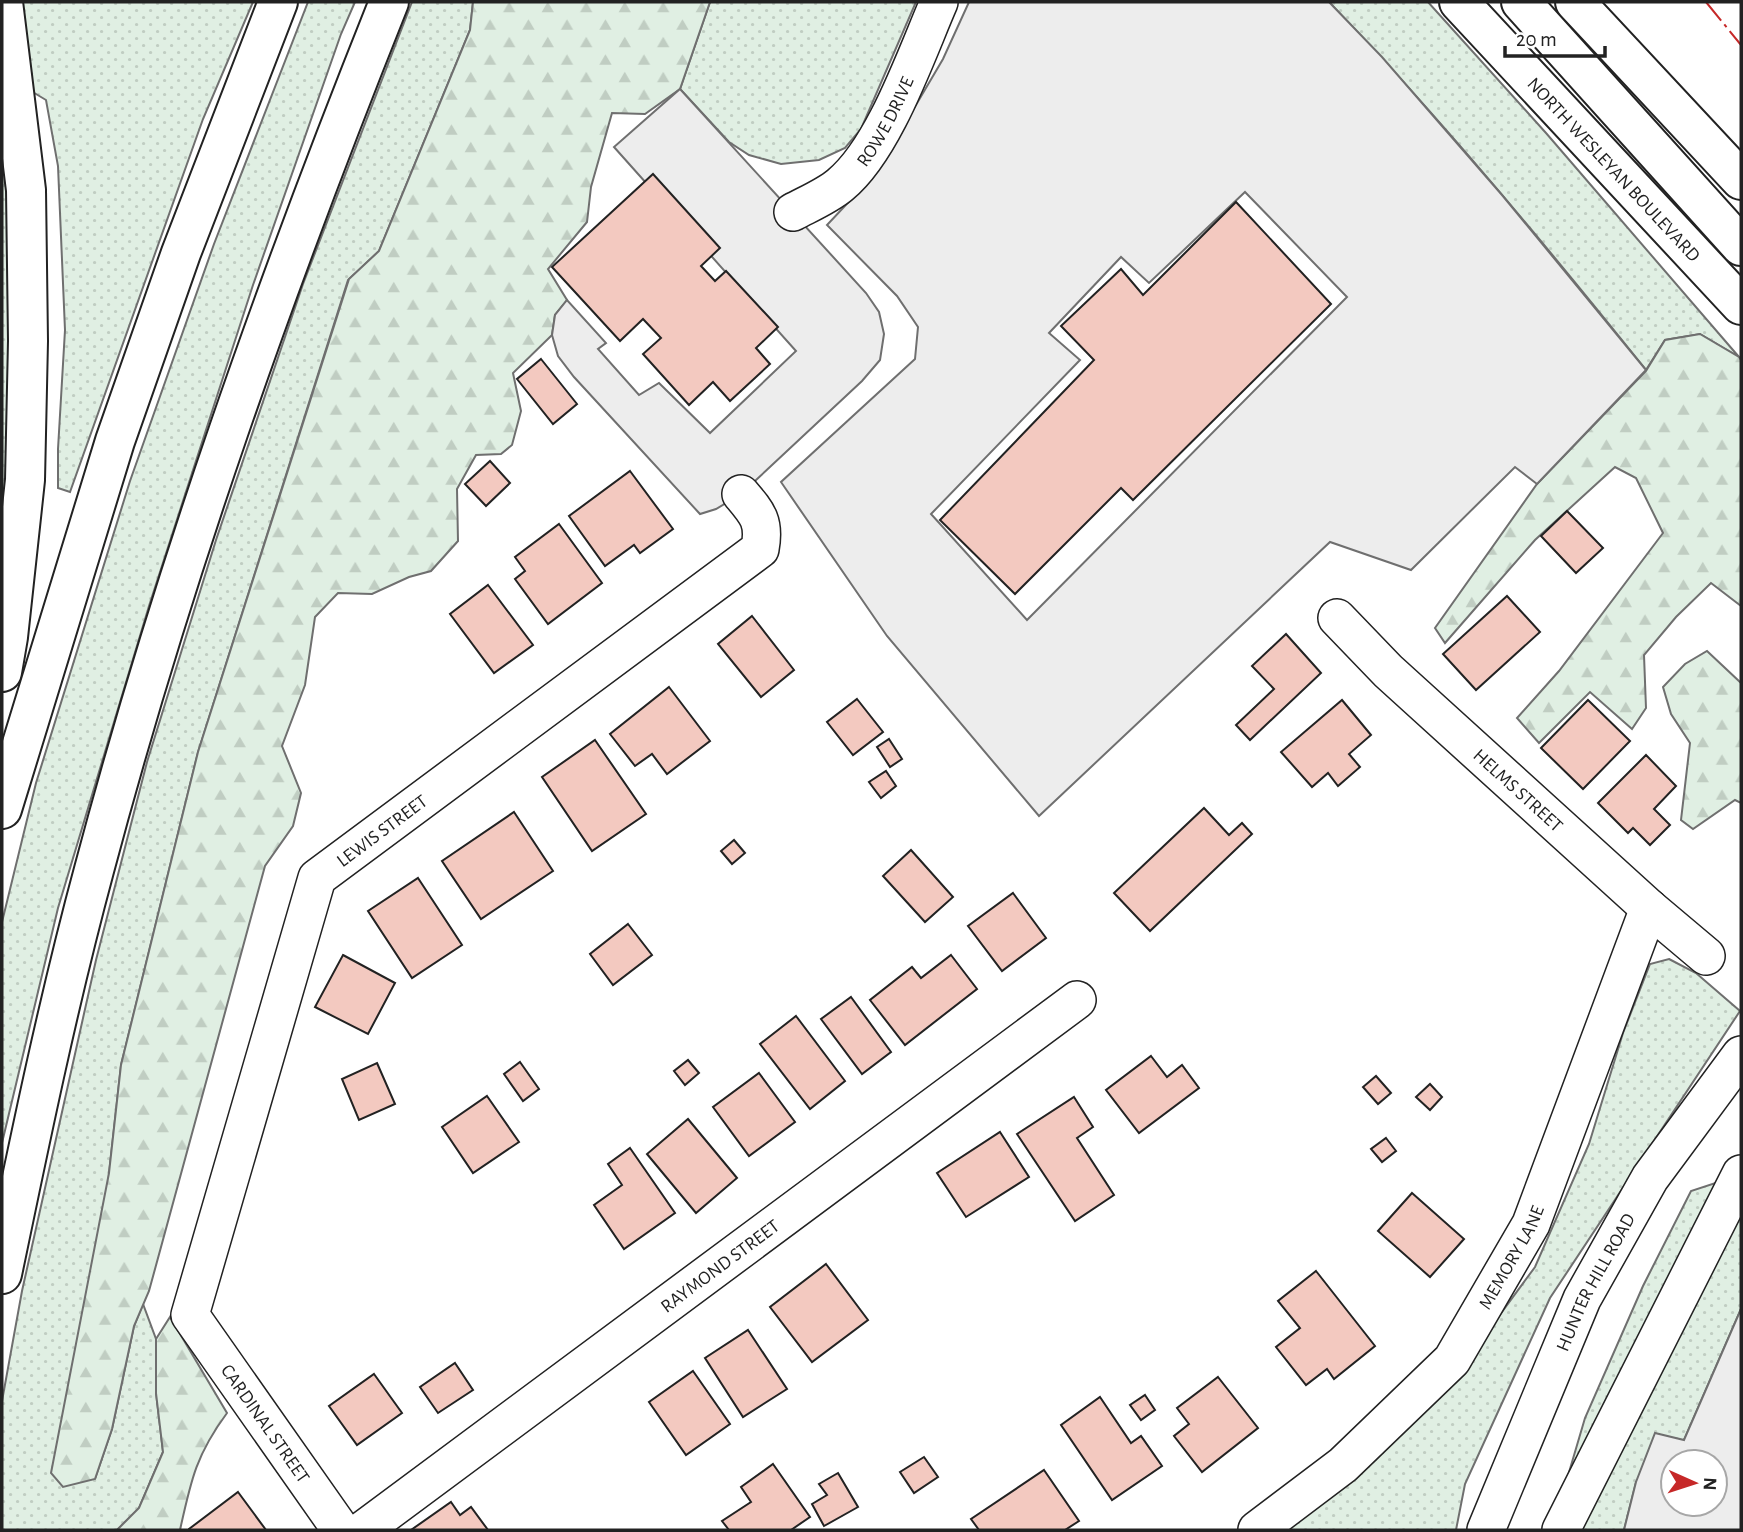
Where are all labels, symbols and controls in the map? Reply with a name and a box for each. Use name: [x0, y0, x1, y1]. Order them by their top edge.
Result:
scale bar: [1505, 14, 1605, 58]
text: 20 m: [1516, 29, 1557, 50]
street label: ROWE DRIVE: [854, 74, 918, 170]
street label: NORTH WESLEYAN BOULEVARD: [1523, 74, 1703, 266]
street label: HELMS STREET: [1469, 746, 1566, 836]
street label: LEWIS STREET: [333, 792, 431, 871]
street label: MEMORY LANE: [1476, 1203, 1548, 1313]
street label: HUNTER HILL ROAD: [1553, 1211, 1639, 1354]
street label: RAYMOND STREET: [658, 1217, 783, 1317]
street label: CARDINAL STREET: [217, 1361, 313, 1487]
north arrow: [1659, 1448, 1729, 1518]
text: N: [1700, 1477, 1719, 1491]

